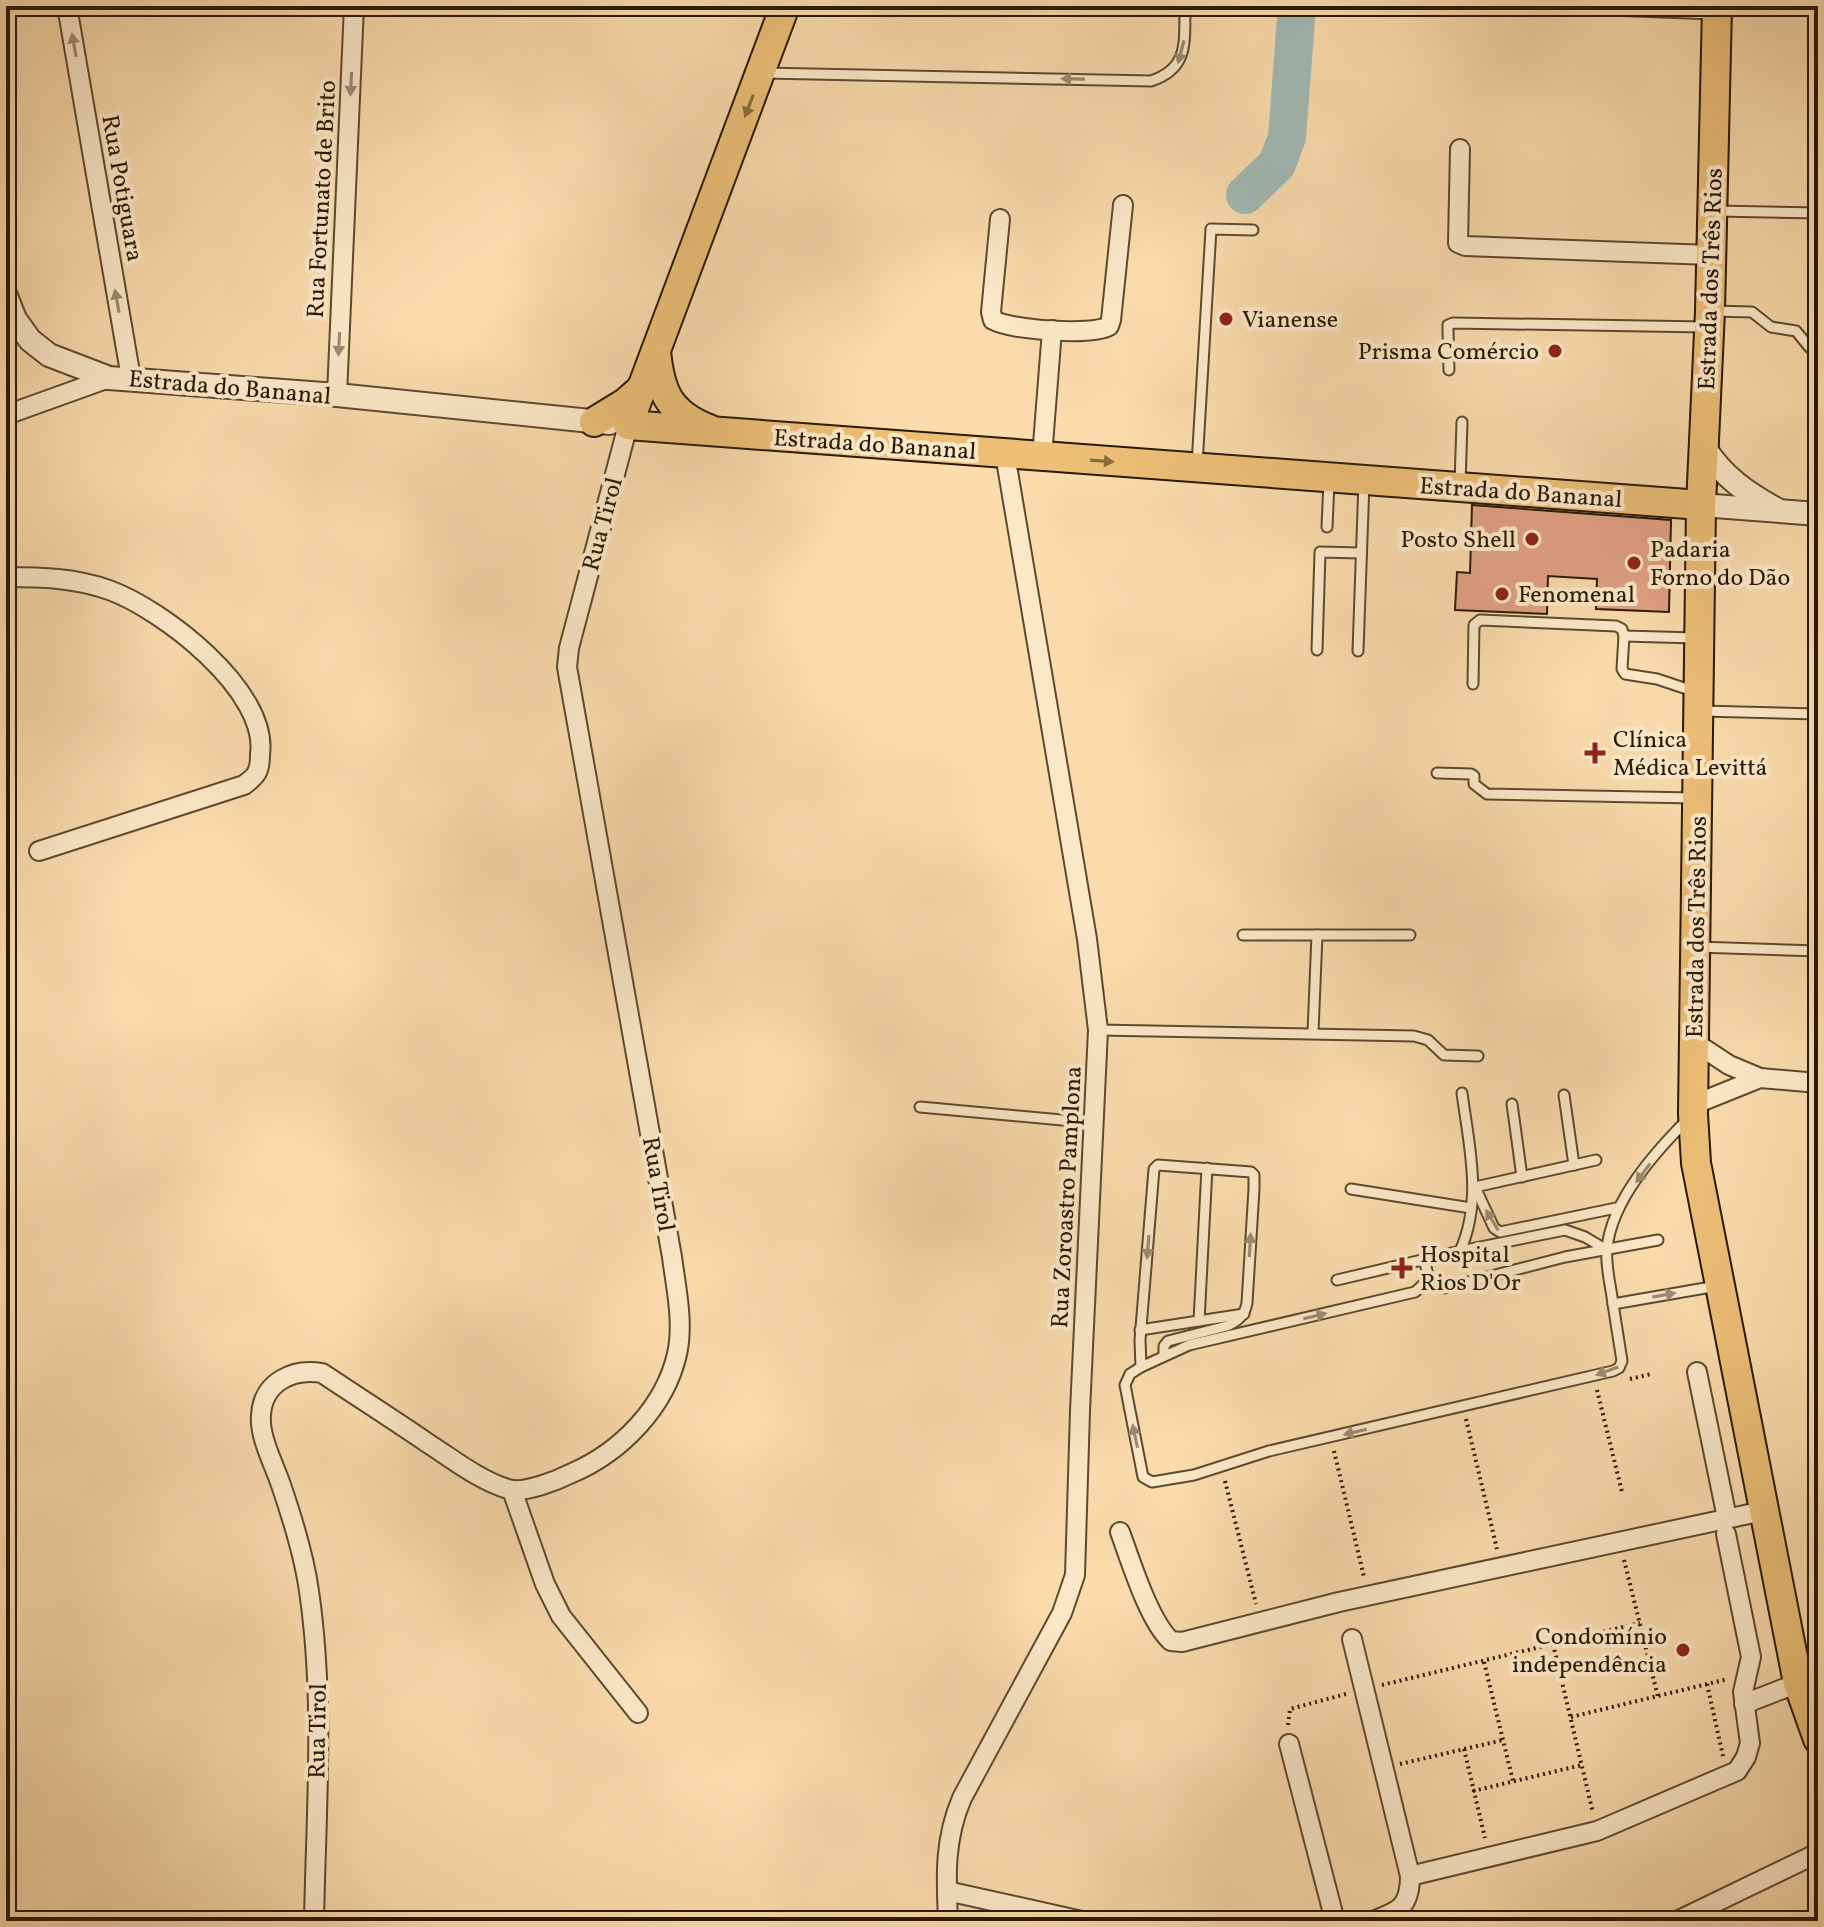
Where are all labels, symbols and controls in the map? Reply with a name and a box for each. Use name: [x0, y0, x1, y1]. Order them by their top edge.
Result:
one-way arrow: [67, 32, 79, 57]
one-way arrow: [1174, 39, 1186, 64]
one-way arrow: [344, 72, 357, 97]
one-way arrow: [1060, 73, 1085, 85]
street label: Rua Fortunato de Brito: [300, 79, 346, 319]
one-way arrow: [742, 94, 755, 118]
street label: Rua Potiguara: [91, 112, 151, 264]
street label: Estrada dos Três Rios: [1691, 167, 1733, 391]
one-way arrow: [111, 288, 123, 313]
place label: Vianense: [1242, 304, 1338, 338]
marker: Vianense: [1217, 310, 1235, 328]
one-way arrow: [332, 332, 345, 357]
place label: Prisma Comércio: [1358, 336, 1539, 370]
marker: Prisma Comércio: [1546, 342, 1564, 360]
street label: Estrada do Bananal: [127, 363, 333, 415]
street label: Estrada do Bananal: [772, 422, 977, 470]
one-way arrow: [1090, 455, 1115, 468]
street label: Estrada do Bananal: [1418, 470, 1623, 518]
street label: Rua Tirol: [575, 474, 633, 575]
place label: Posto Shell: [1400, 524, 1516, 558]
marker: Posto Shell: [1523, 530, 1541, 548]
place label: Padaria Forno do Dão: [1650, 534, 1790, 596]
marker: Padaria Forno do Dão: [1625, 554, 1643, 572]
place label: Fenomenal: [1518, 579, 1635, 613]
marker: Fenomenal: [1493, 585, 1511, 603]
place label: Clínica Médica Levittá: [1613, 724, 1768, 786]
marker: Clínica Médica Levittá: [1584, 742, 1606, 764]
street label: Estrada dos Três Rios: [1679, 816, 1717, 1038]
street label: Rua Zoroastro Pamplona: [1044, 1065, 1092, 1329]
street label: Rua Tirol: [632, 1134, 682, 1234]
one-way arrow: [1635, 1163, 1651, 1183]
one-way arrow: [1485, 1209, 1499, 1231]
one-way arrow: [1244, 1232, 1257, 1257]
one-way arrow: [1141, 1235, 1154, 1260]
place label: Hospital Rios D'Or: [1420, 1239, 1521, 1301]
marker: Hospital Rios D'Or: [1391, 1257, 1413, 1279]
one-way arrow: [1651, 1289, 1676, 1301]
one-way arrow: [1303, 1309, 1328, 1321]
one-way arrow: [1595, 1365, 1619, 1378]
one-way arrow: [1129, 1424, 1141, 1449]
one-way arrow: [1342, 1426, 1367, 1439]
place label: Condomínio independência: [1512, 1621, 1667, 1683]
marker: Condomínio independência: [1674, 1641, 1692, 1659]
street label: Rua Tirol: [301, 1683, 337, 1779]

